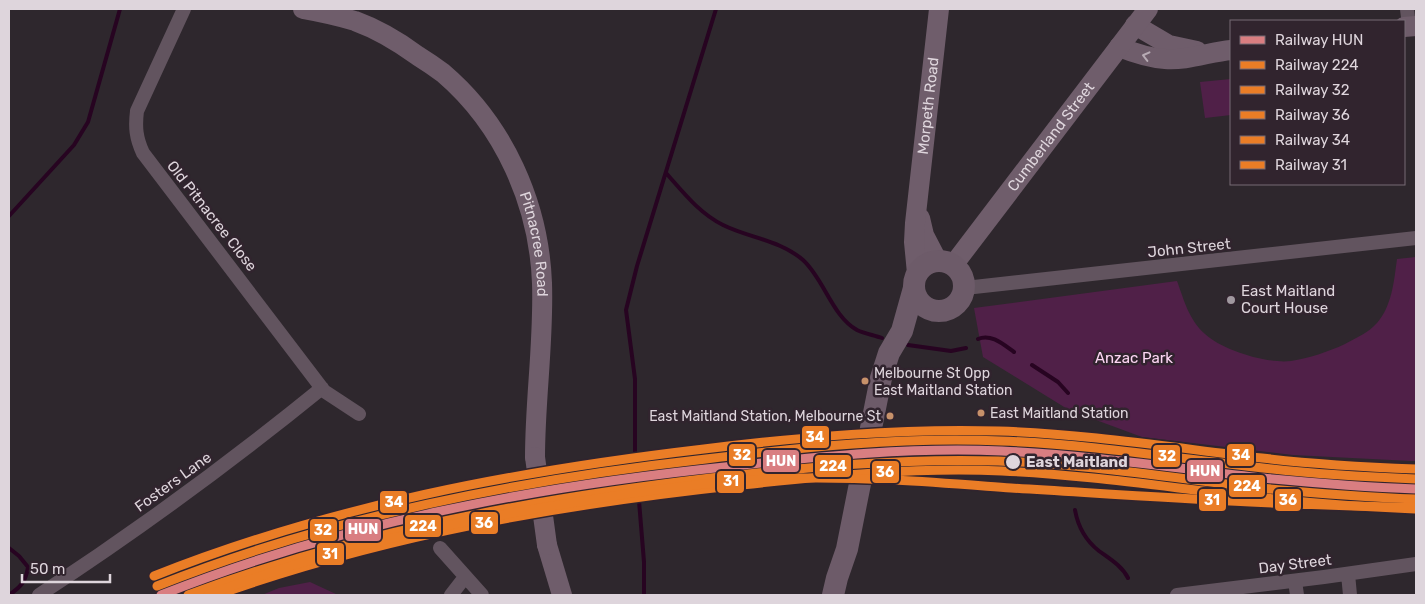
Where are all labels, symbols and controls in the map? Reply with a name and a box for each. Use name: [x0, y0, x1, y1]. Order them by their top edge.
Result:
legend: [1230, 20, 1405, 185]
text: Railway HUN: [1275, 31, 1364, 49]
one-way arrow: [1142, 51, 1151, 62]
street label: Morpeth Road: [914, 56, 943, 156]
text: Railway 224: [1275, 56, 1359, 74]
street label: Cumberland Street: [1004, 78, 1098, 195]
text: Railway 32: [1275, 81, 1350, 99]
text: Railway 36: [1275, 106, 1350, 124]
text: Railway 34: [1275, 131, 1350, 149]
text: Railway 31: [1275, 156, 1347, 174]
street label: Old Pitnacree Close: [163, 157, 261, 275]
street label: Pitnacree Road: [516, 189, 551, 297]
street label: John Street: [1147, 235, 1232, 261]
place label: East Maitland Court House: [1241, 282, 1335, 317]
marker: East Maitland Court House: [1225, 294, 1237, 306]
park label: Anzac Park: [1095, 349, 1173, 367]
place label: Melbourne St Opp East Maitland Station: [874, 365, 1013, 399]
marker: Melbourne St Opp East Maitland Station: [860, 376, 870, 386]
place label: East Maitland Station: [990, 405, 1129, 422]
place label: East Maitland Station, Melbourne St: [649, 408, 882, 425]
marker: East Maitland Station: [976, 408, 986, 418]
marker: East Maitland Station, Melbourne St: [885, 411, 895, 421]
line badge: 34: [801, 425, 830, 449]
text: 34: [806, 429, 825, 446]
line badge: 32: [728, 443, 756, 467]
line badge: 34: [1226, 443, 1255, 467]
line badge: 32: [1152, 444, 1181, 468]
text: 32: [733, 447, 751, 464]
text: 34: [1232, 447, 1251, 464]
street label: Fosters Lane: [131, 448, 215, 516]
text: 32: [1158, 448, 1176, 465]
line badge: HUN: [762, 449, 800, 473]
text: HUN: [766, 453, 796, 470]
marker: East Maitland: [1004, 453, 1022, 471]
place label: East Maitland: [1026, 453, 1128, 471]
line badge: 224: [814, 454, 852, 478]
text: 224: [819, 458, 847, 475]
line badge: HUN: [1186, 459, 1224, 483]
line badge: 36: [871, 460, 900, 484]
text: HUN: [1190, 463, 1220, 480]
text: 36: [876, 464, 894, 481]
line badge: 31: [716, 470, 745, 494]
text: 31: [723, 473, 739, 490]
line badge: 224: [1228, 474, 1266, 498]
text: 224: [1233, 478, 1261, 495]
line badge: 31: [1198, 488, 1227, 512]
line badge: 36: [1274, 488, 1302, 512]
line badge: 34: [379, 490, 408, 514]
text: 31: [1204, 492, 1220, 509]
text: 36: [1279, 492, 1297, 509]
text: 34: [385, 494, 404, 511]
line badge: 36: [470, 511, 499, 535]
line badge: 224: [404, 514, 442, 538]
text: 36: [475, 515, 493, 532]
line badge: 32: [309, 518, 338, 542]
line badge: HUN: [344, 518, 382, 542]
text: 224: [409, 518, 437, 535]
text: HUN: [348, 521, 378, 538]
text: 32: [314, 522, 332, 539]
line badge: 31: [316, 542, 345, 566]
text: 31: [322, 546, 338, 563]
street label: Day Street: [1257, 551, 1333, 577]
scale bar: [22, 552, 110, 584]
text: 50 m: [30, 560, 65, 578]

